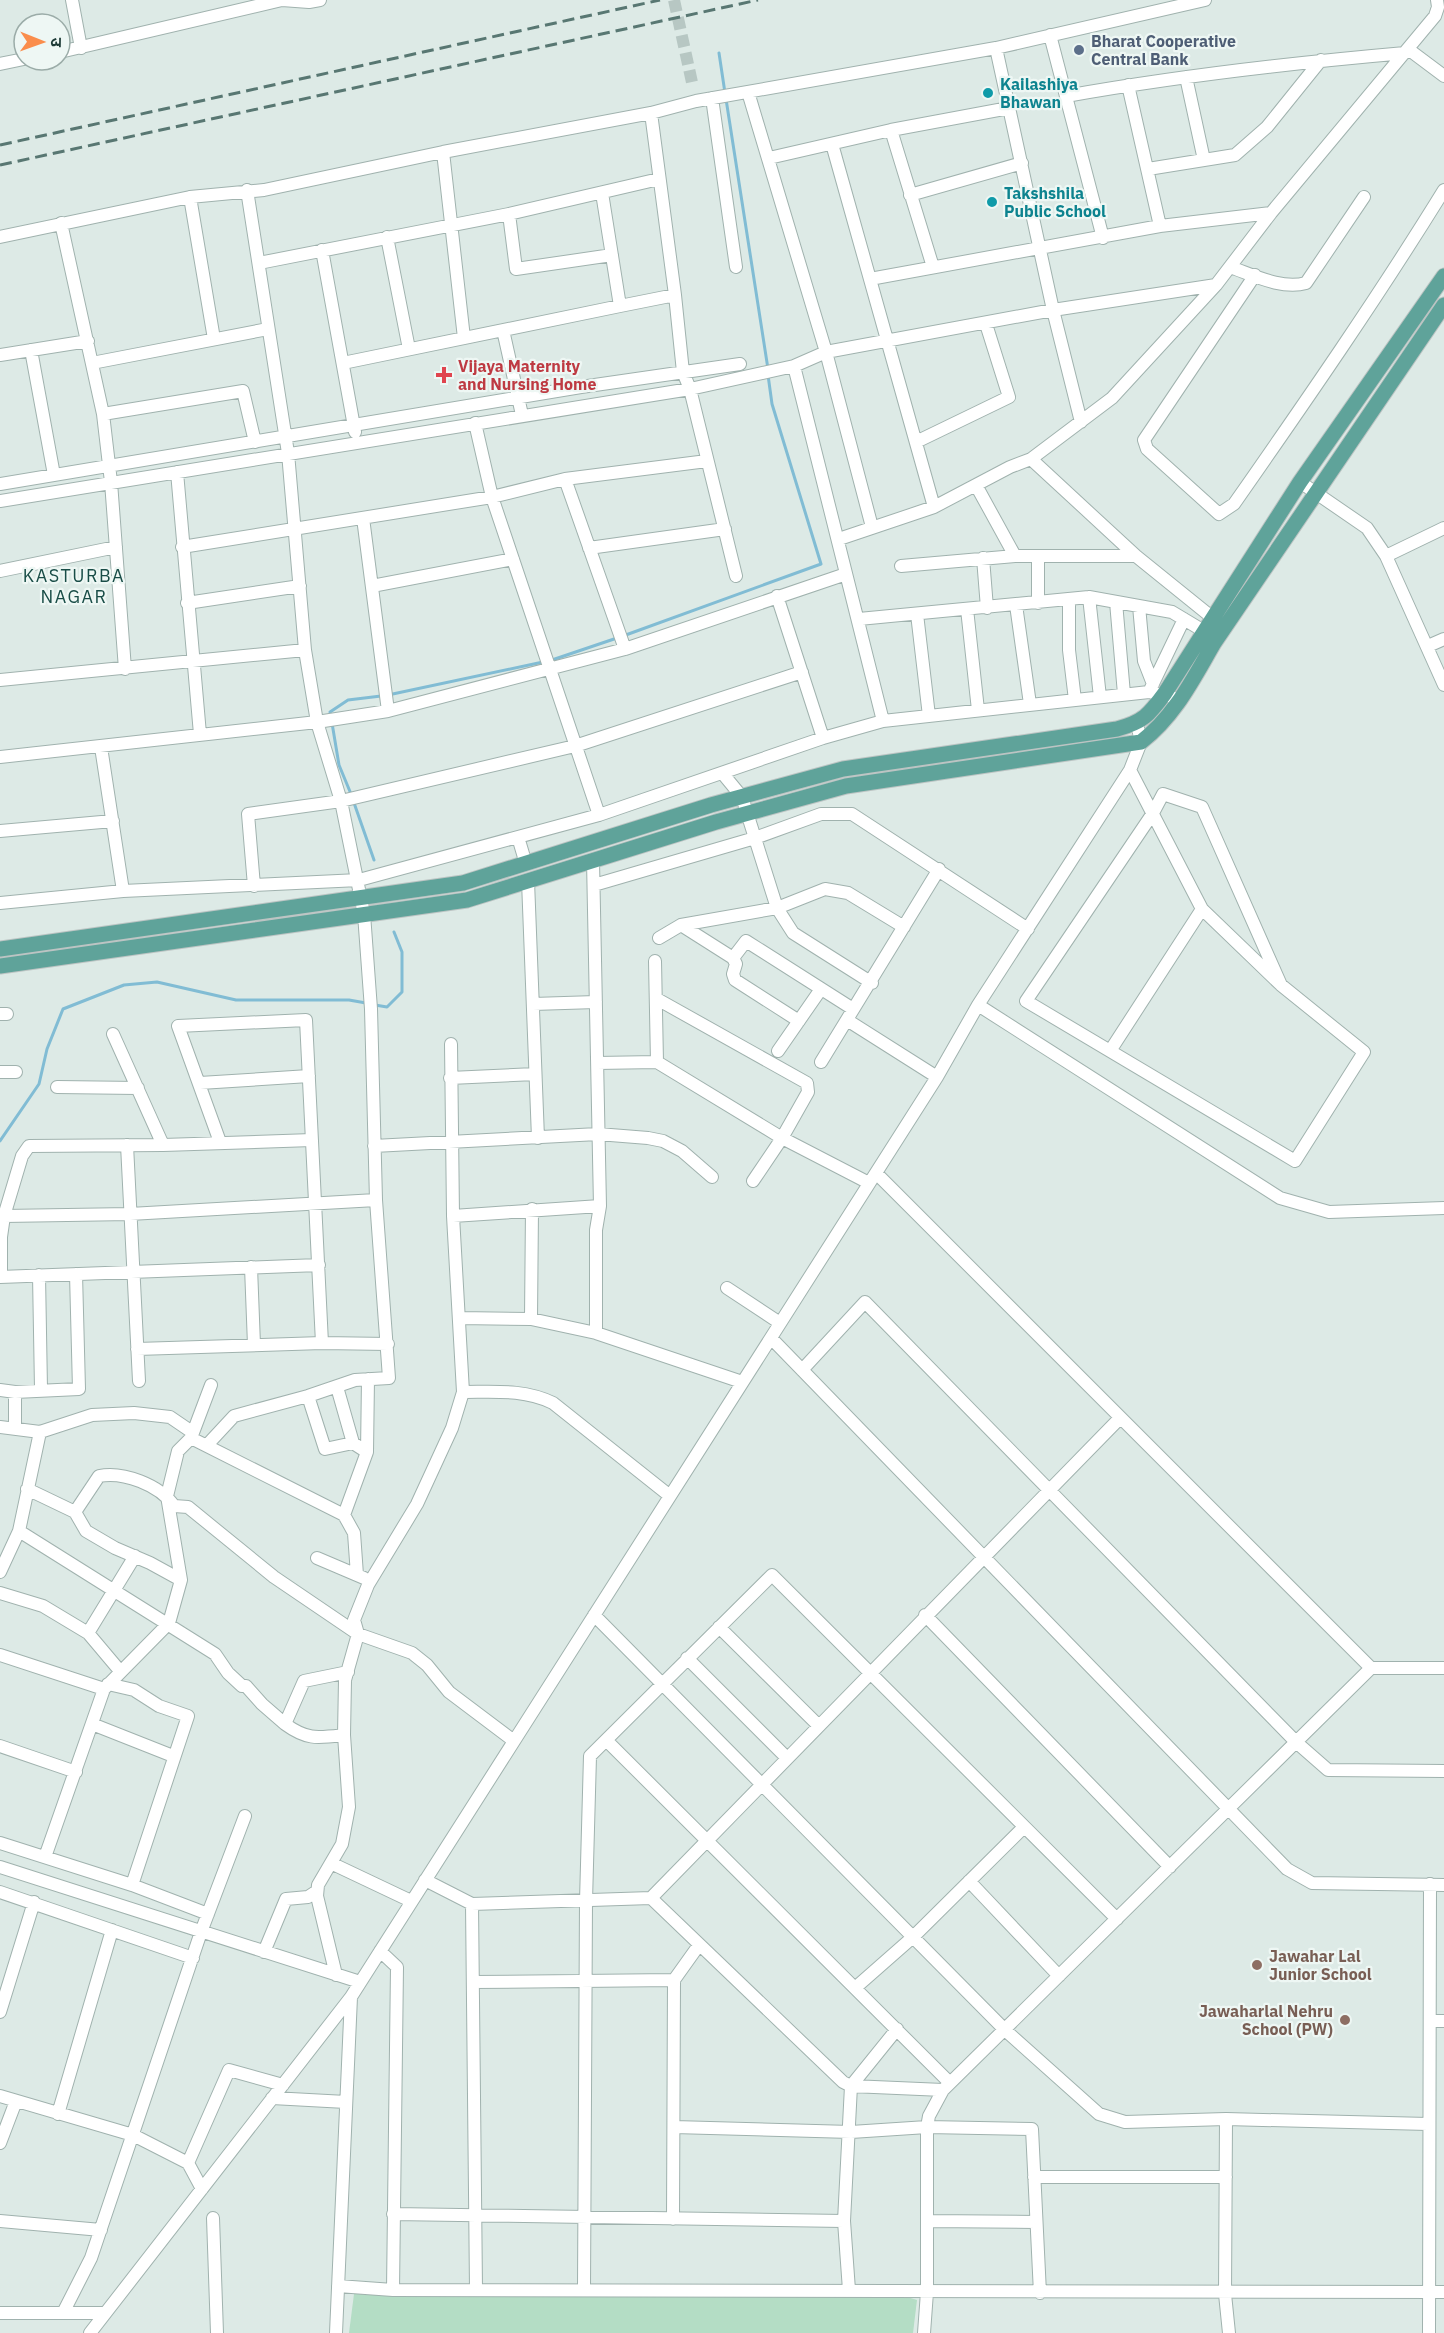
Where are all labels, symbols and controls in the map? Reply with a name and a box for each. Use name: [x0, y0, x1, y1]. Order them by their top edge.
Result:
north arrow: [12, 12, 72, 72]
place label: Bharat Cooperative Central Bank: [1091, 31, 1236, 69]
text: उ: [47, 37, 67, 48]
marker: Bharat Cooperative Central Bank: [1072, 43, 1086, 57]
place label: Kailashiya Bhawan: [1000, 74, 1078, 112]
marker: Kailashiya Bhawan: [981, 86, 995, 100]
place label: Takshshila Public School: [1004, 183, 1106, 221]
marker: Takshshila Public School: [985, 195, 999, 209]
place label: Vijaya Maternity and Nursing Home: [458, 356, 596, 394]
marker: Vijaya Maternity and Nursing Home: [435, 366, 453, 384]
district label: KASTURBA NAGAR: [23, 564, 125, 608]
place label: Jawahar Lal Junior School: [1269, 1946, 1372, 1984]
marker: Jawahar Lal Junior School: [1250, 1958, 1264, 1972]
place label: Jawaharlal Nehru School (PW): [1199, 2001, 1333, 2039]
marker: Jawaharlal Nehru School (PW): [1338, 2013, 1352, 2027]

